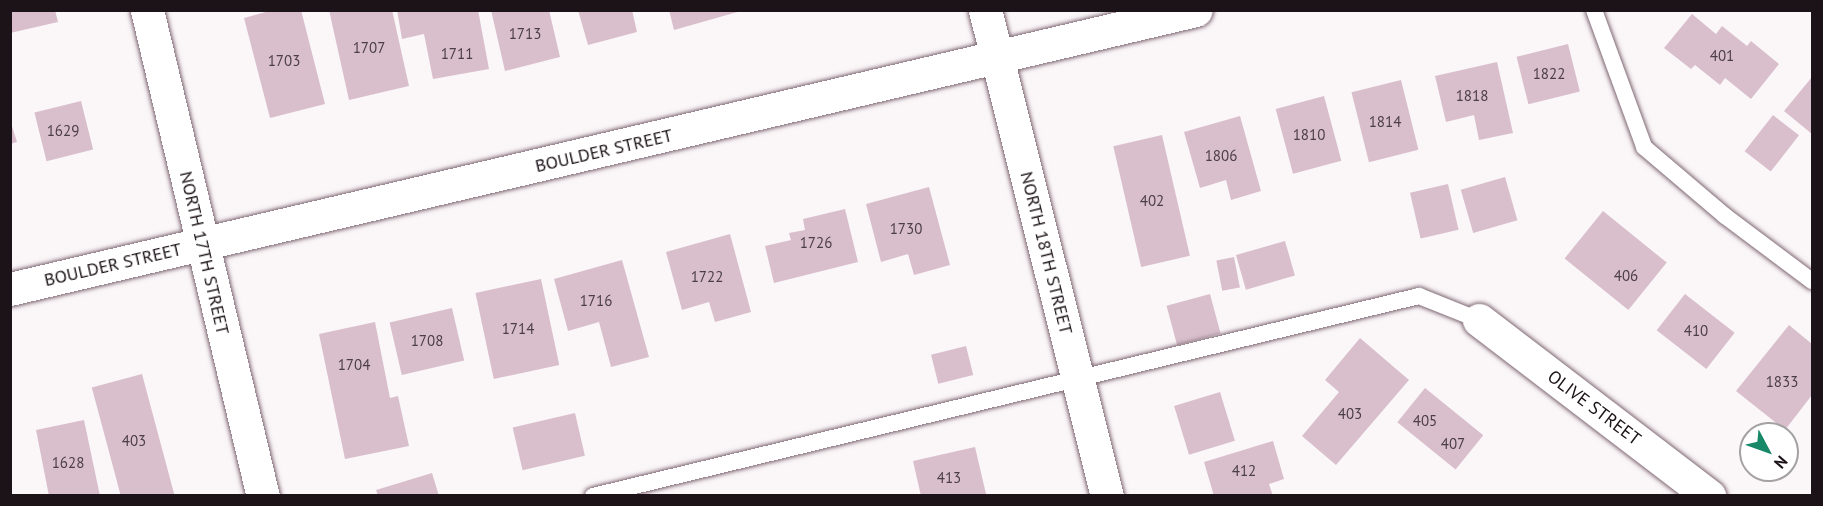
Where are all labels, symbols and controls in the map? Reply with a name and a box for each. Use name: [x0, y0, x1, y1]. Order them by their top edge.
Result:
house number: 1713: [509, 25, 541, 43]
house number: 1707: [353, 39, 385, 57]
house number: 1711: [441, 45, 473, 63]
house number: 401: [1710, 47, 1734, 65]
house number: 1703: [268, 52, 300, 70]
house number: 1822: [1533, 65, 1565, 83]
house number: 1818: [1456, 87, 1488, 105]
house number: 1814: [1369, 113, 1401, 131]
house number: 1629: [47, 122, 79, 140]
street label: BOULDER STREET: [533, 125, 675, 177]
house number: 1810: [1293, 126, 1325, 144]
house number: 1806: [1205, 147, 1237, 165]
street label: NORTH 17TH STREET: [175, 169, 233, 337]
street label: NORTH 18TH STREET: [1015, 169, 1077, 337]
house number: 402: [1140, 192, 1164, 210]
house number: 1730: [890, 220, 922, 238]
house number: 1726: [800, 234, 832, 252]
street label: BOULDER STREET: [42, 239, 184, 291]
house number: 406: [1614, 267, 1638, 285]
house number: 1722: [691, 268, 723, 286]
house number: 1716: [580, 292, 612, 310]
house number: 1714: [502, 320, 534, 338]
house number: 410: [1684, 322, 1708, 340]
house number: 1708: [411, 332, 443, 350]
house number: 1704: [338, 356, 370, 374]
street label: OLIVE STREET: [1543, 366, 1645, 450]
house number: 1833: [1766, 373, 1798, 391]
house number: 403: [1338, 405, 1362, 423]
house number: 405: [1413, 412, 1437, 430]
north arrow: [1739, 422, 1799, 482]
house number: 403: [122, 432, 146, 450]
house number: 407: [1441, 435, 1465, 453]
text: N: [1770, 452, 1792, 473]
house number: 1628: [52, 454, 84, 472]
house number: 412: [1232, 462, 1256, 480]
house number: 413: [937, 469, 961, 487]

